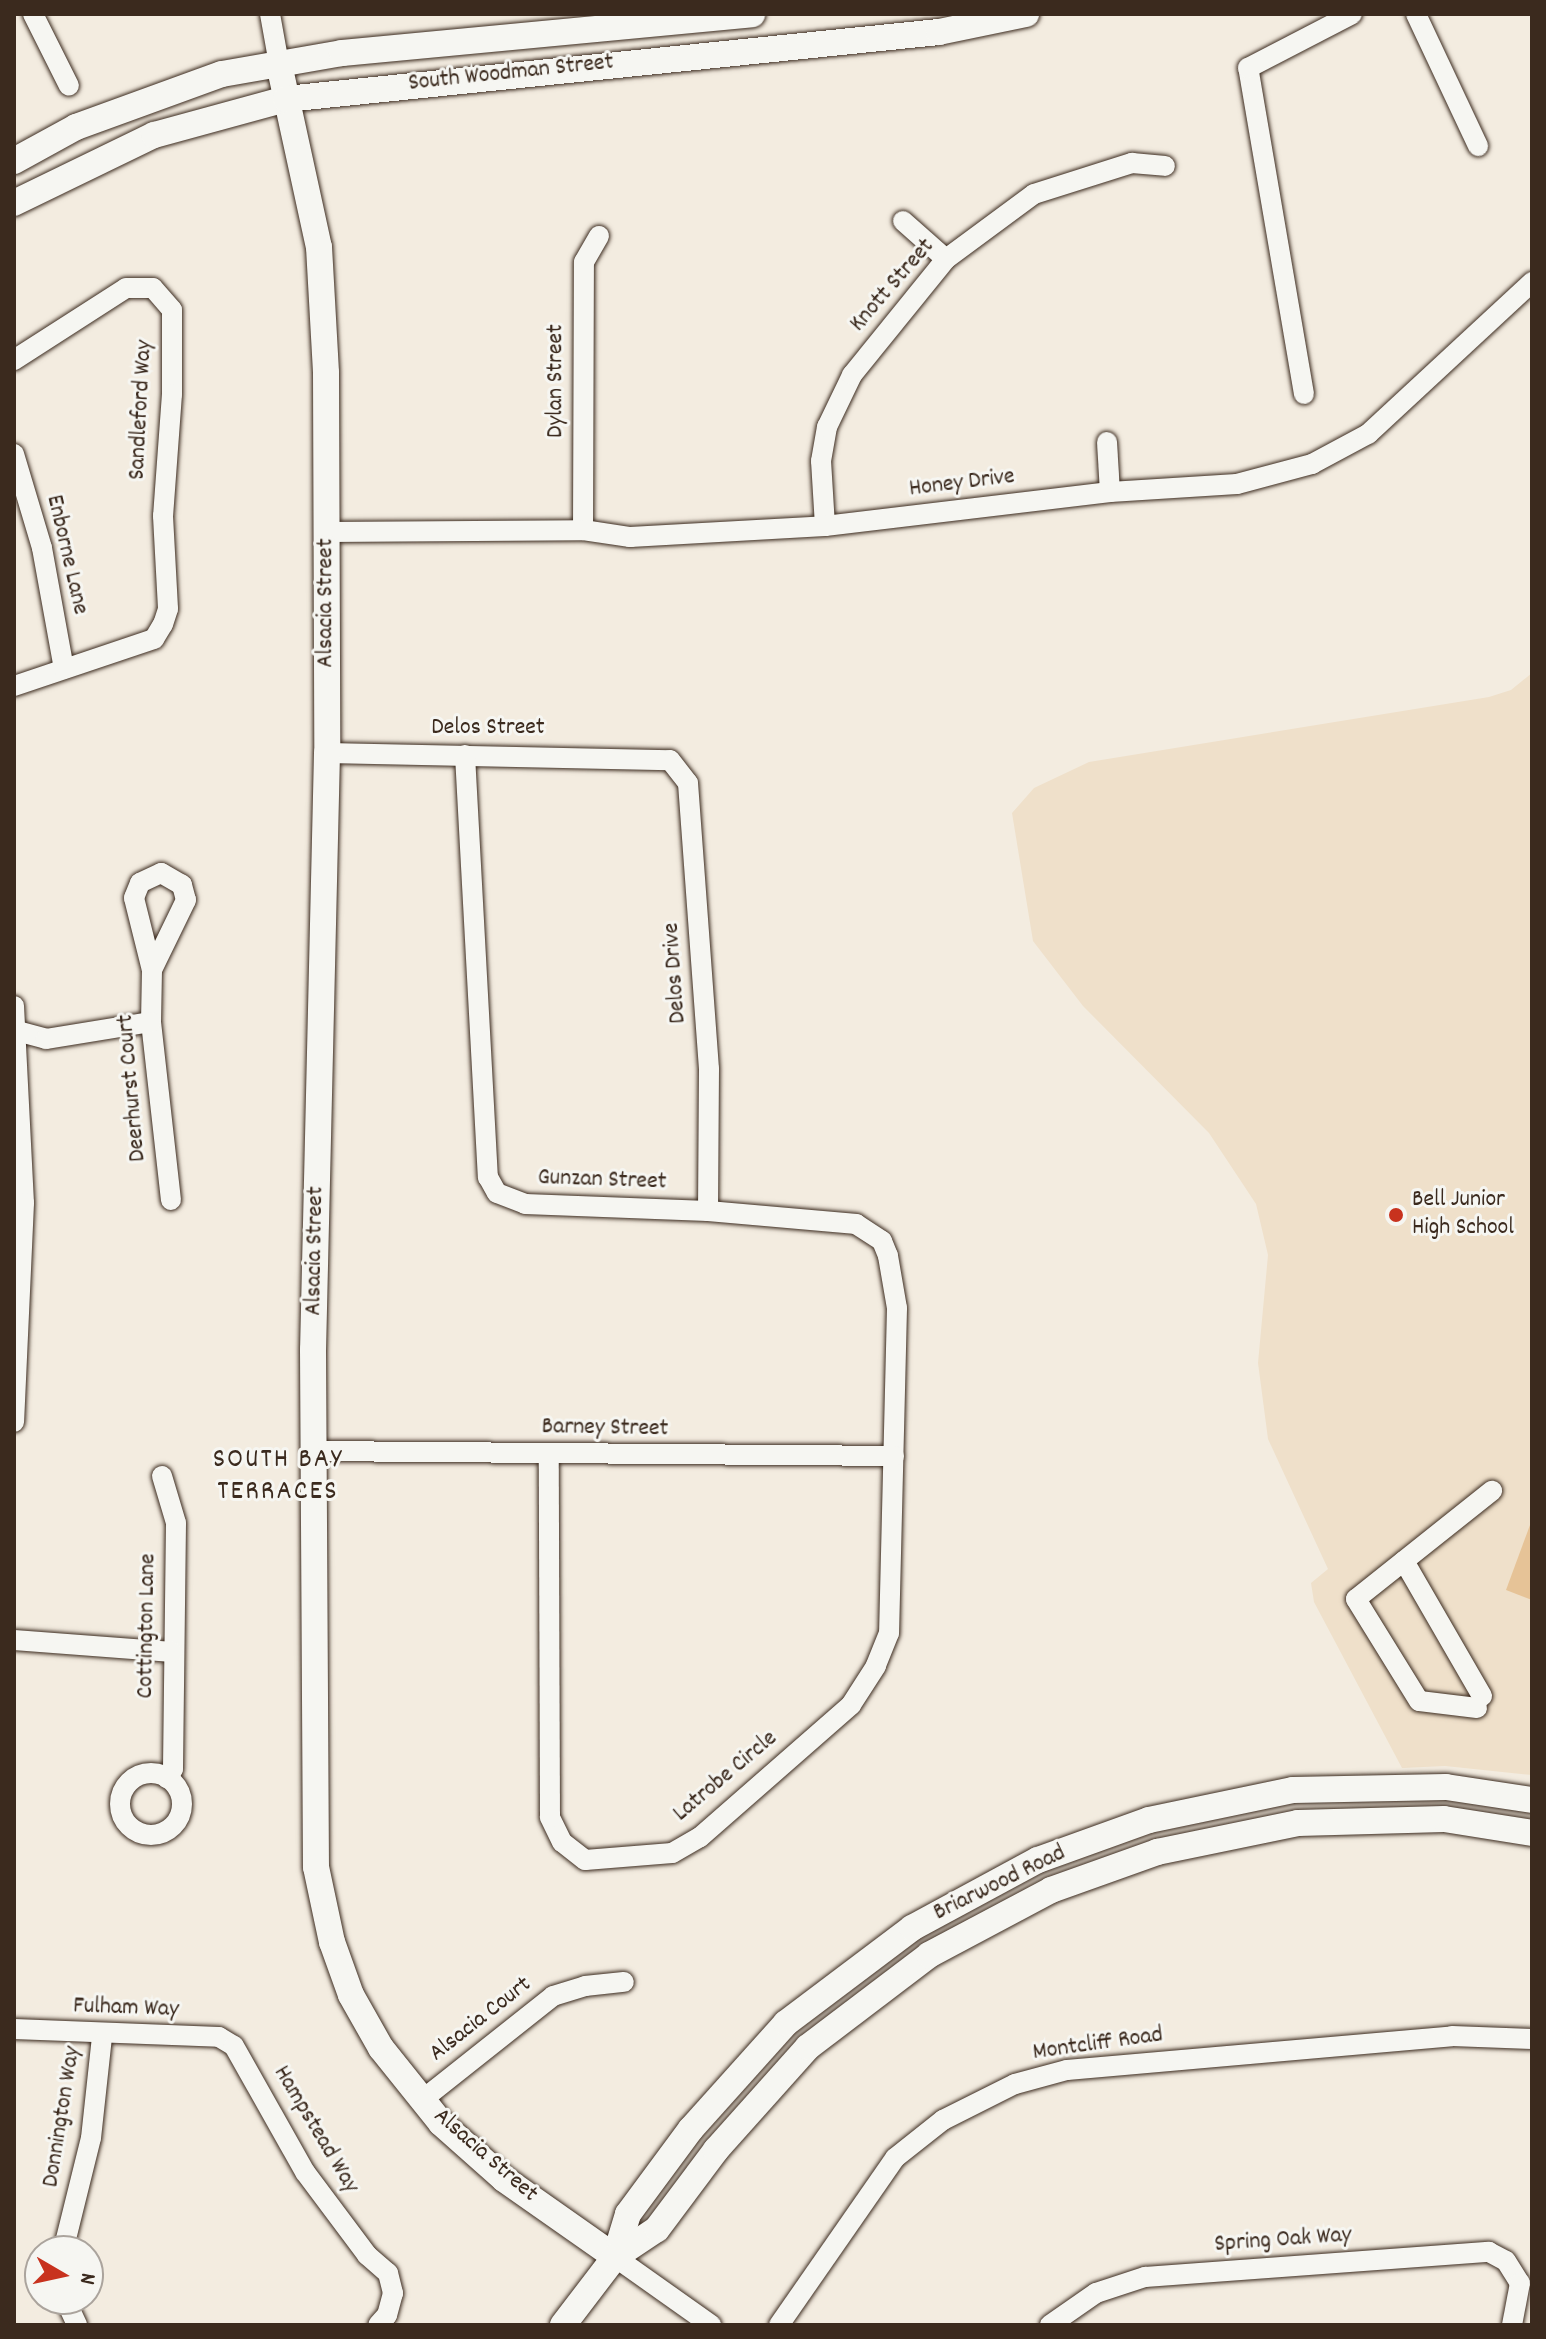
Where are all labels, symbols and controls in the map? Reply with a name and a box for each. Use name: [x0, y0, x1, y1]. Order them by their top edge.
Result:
street label: South Woodman Street: [407, 49, 615, 99]
street label: Knott Street: [845, 233, 941, 339]
street label: Dylan Street: [543, 324, 571, 438]
street label: Sandleford Way: [124, 339, 160, 481]
street label: Honey Drive: [908, 463, 1016, 505]
street label: Enborne Lane: [38, 492, 94, 618]
street label: Alsacia Street: [313, 538, 341, 668]
street label: Delos Street: [431, 715, 545, 743]
street label: Delos Drive: [658, 922, 694, 1024]
street label: Deerhurst Court: [112, 1013, 154, 1163]
street label: Gunzan Street: [537, 1164, 667, 1198]
street label: Alsacia Street: [300, 1186, 332, 1316]
place label: Bell Junior High School: [1412, 1187, 1514, 1243]
marker: Bell Junior High School: [1387, 1206, 1405, 1224]
street label: Barney Street: [541, 1413, 669, 1445]
district label: SOUTH BAY TERRACES: [213, 1444, 343, 1510]
street label: Cottington Lane: [132, 1553, 164, 1699]
street label: Latrobe Circle: [668, 1725, 784, 1829]
street label: Briarwood Road: [929, 1840, 1071, 1928]
street label: Alsacia Court: [424, 1971, 538, 2069]
street label: Fulham Way: [73, 1993, 179, 2025]
street label: Montcliff Road: [1031, 2022, 1165, 2068]
street label: Donnington Way: [38, 2045, 88, 2189]
street label: Hampstead Way: [266, 2061, 364, 2199]
street label: Alsacia Street: [427, 2103, 543, 2209]
street label: Spring Oak Way: [1214, 2222, 1352, 2260]
north arrow: [24, 2235, 104, 2315]
text: N: [70, 2271, 102, 2286]

